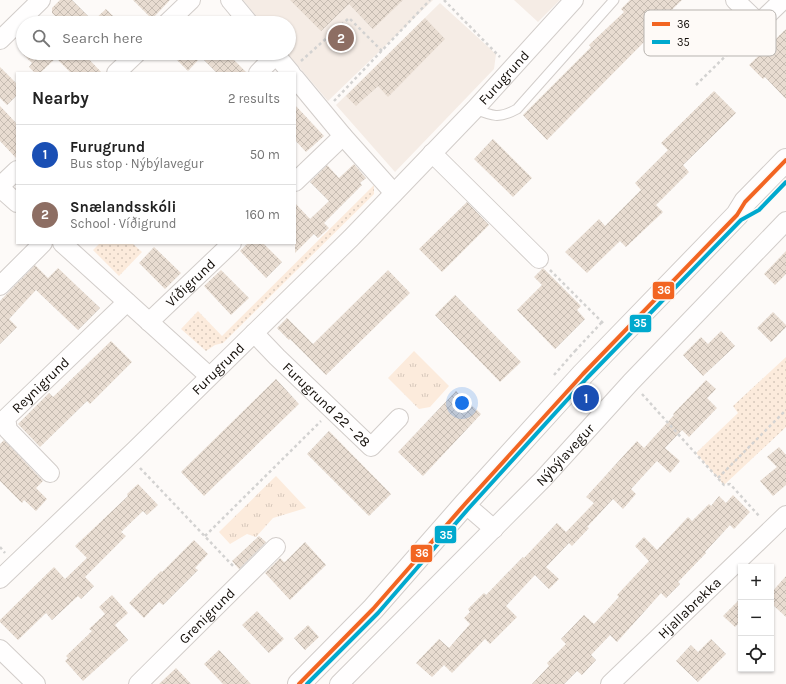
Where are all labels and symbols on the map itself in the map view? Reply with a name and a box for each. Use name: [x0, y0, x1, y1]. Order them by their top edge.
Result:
legend: [644, 10, 776, 56]
text: 36: [677, 18, 690, 31]
pin: 2: [328, 23, 354, 53]
text: 35: [677, 36, 690, 49]
street label: Furugrund: [475, 47, 533, 108]
street label: Víðigrund: [162, 255, 219, 311]
line badge: 36: [652, 281, 675, 300]
text: 36: [657, 284, 671, 297]
line badge: 35: [629, 314, 652, 333]
text: 35: [633, 317, 647, 330]
street label: Furugrund: [188, 339, 248, 399]
street label: Reynigrund: [9, 354, 73, 417]
street label: Furugrund 22 - 28: [279, 359, 374, 451]
pin: 1: [573, 383, 599, 413]
your location: [452, 393, 472, 413]
street label: Nýbýlavegur: [533, 420, 599, 490]
line badge: 35: [434, 525, 457, 544]
text: 35: [439, 529, 453, 542]
line badge: 36: [410, 544, 433, 563]
text: 36: [415, 547, 429, 560]
street label: Hjallabrekka: [655, 574, 725, 642]
street label: Grenigrund: [176, 585, 239, 647]

